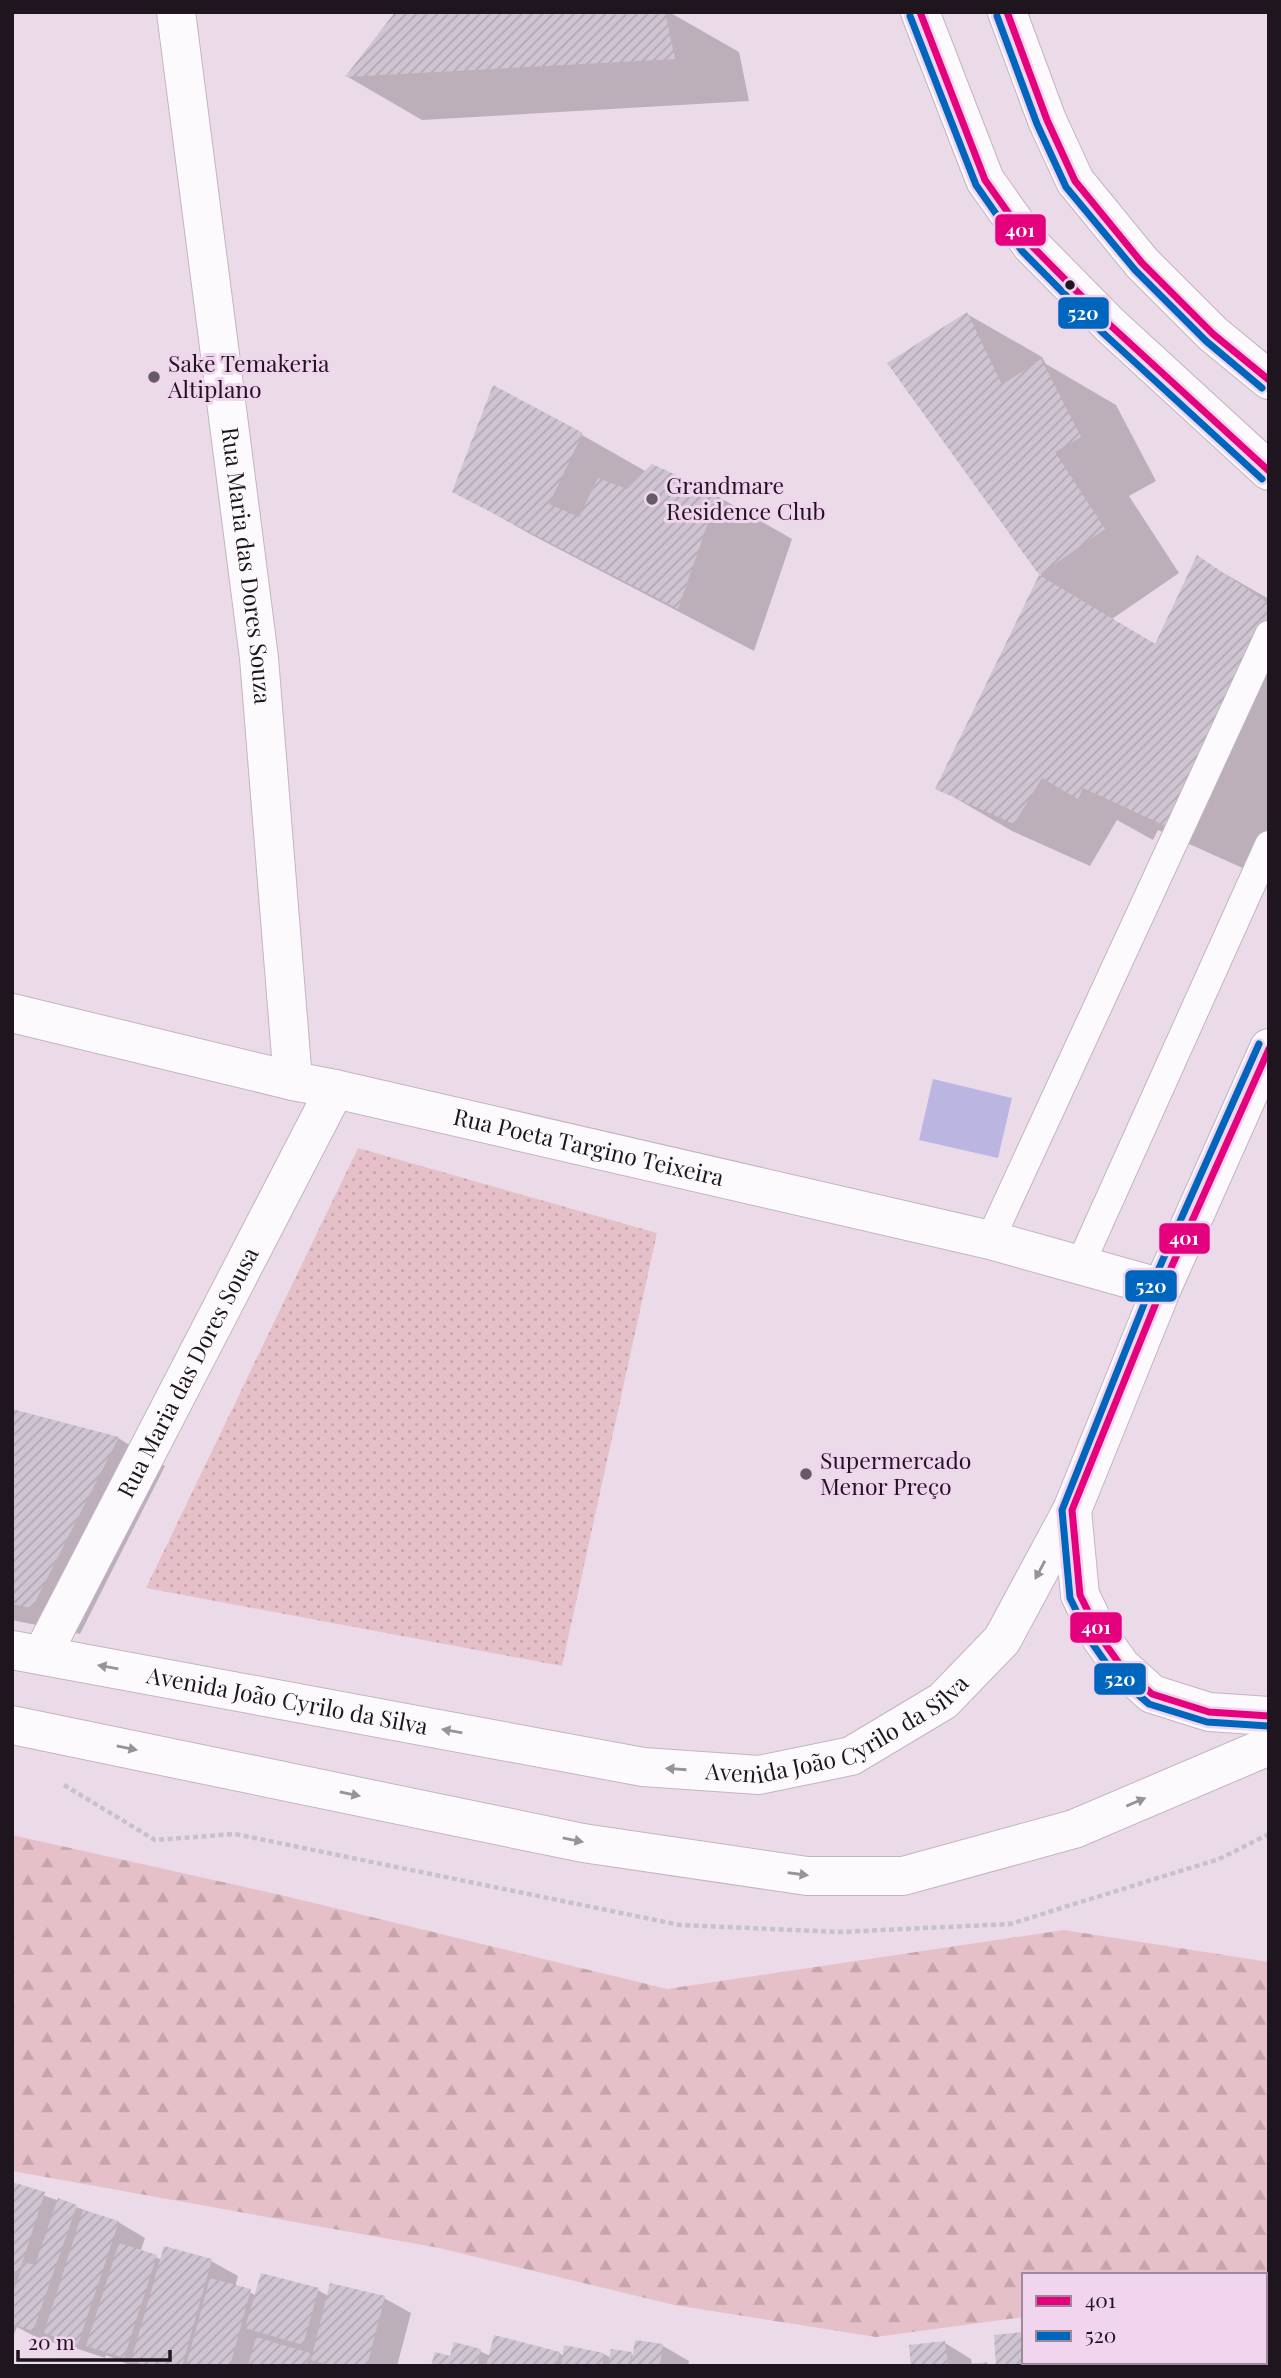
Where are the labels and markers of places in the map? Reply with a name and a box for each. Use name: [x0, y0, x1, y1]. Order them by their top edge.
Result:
unlabelled marker: [1063, 278, 1077, 292]
place label: Sakē Temakeria Altiplano: [167, 347, 330, 404]
marker: Sakē Temakeria Altiplano: [146, 369, 162, 385]
place label: Grandmare Residence Club: [666, 469, 826, 526]
marker: Grandmare Residence Club: [644, 491, 660, 507]
place label: Supermercado Menor Preço: [820, 1444, 971, 1501]
marker: Supermercado Menor Preço: [798, 1466, 814, 1482]

